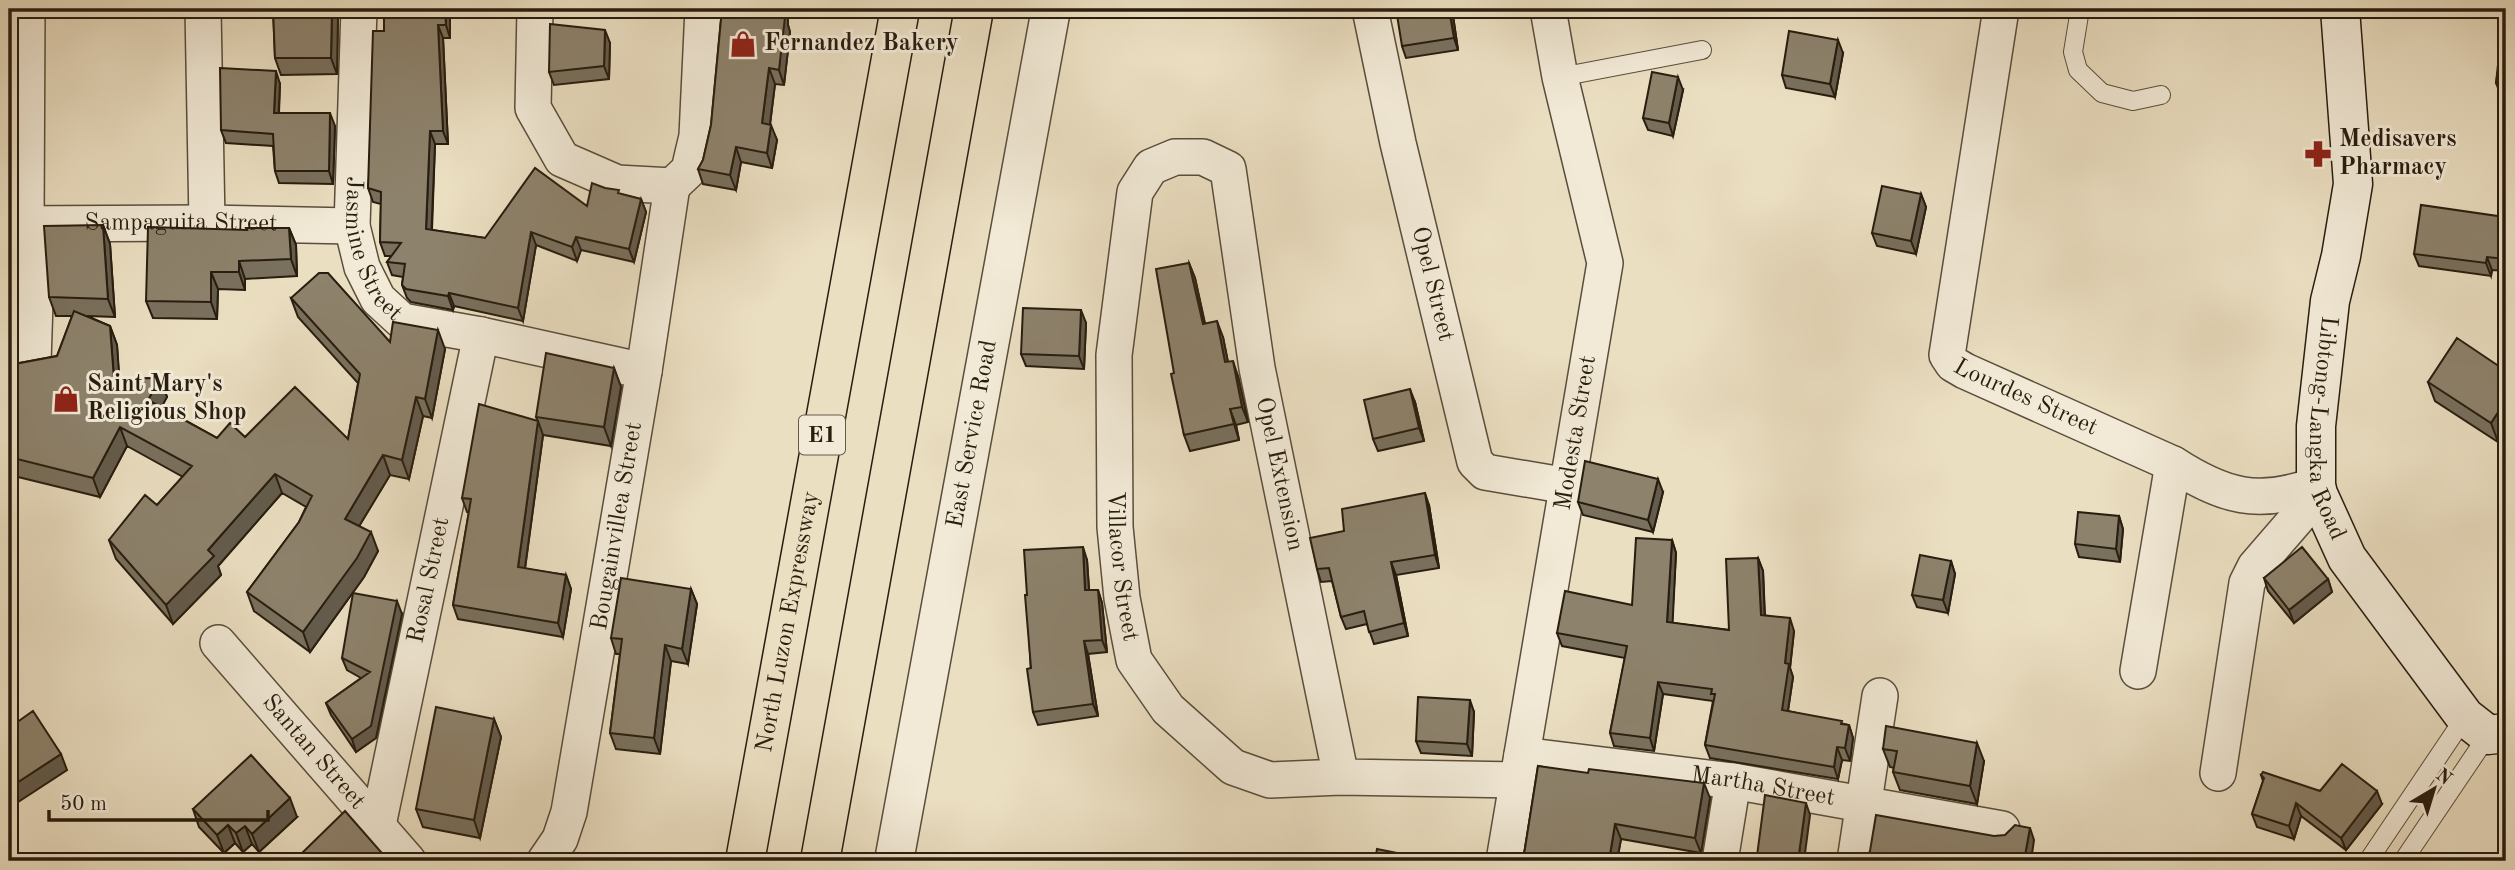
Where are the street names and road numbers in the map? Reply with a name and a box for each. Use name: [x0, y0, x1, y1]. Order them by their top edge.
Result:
street label: Jasmine Street: [340, 176, 406, 326]
street label: Sampaguita Street: [84, 211, 278, 236]
street label: Opel Street: [1407, 224, 1457, 344]
street label: Libtong-Langka Road: [2304, 315, 2349, 544]
street label: East Service Road: [944, 338, 1002, 530]
street label: Modesta Street: [1551, 354, 1601, 512]
street label: Lourdes Street: [1949, 355, 2101, 441]
street label: Opel Extension: [1251, 395, 1307, 553]
road number: E1: [799, 416, 845, 454]
street label: Bougainvillea Street: [588, 420, 647, 632]
street label: North Luzon Expressway: [753, 489, 824, 754]
street label: Villacor Street: [1103, 491, 1142, 643]
street label: Rosal Street: [404, 515, 454, 646]
street label: Santan Street: [257, 690, 369, 814]
street label: Martha Street: [1689, 764, 1837, 811]

